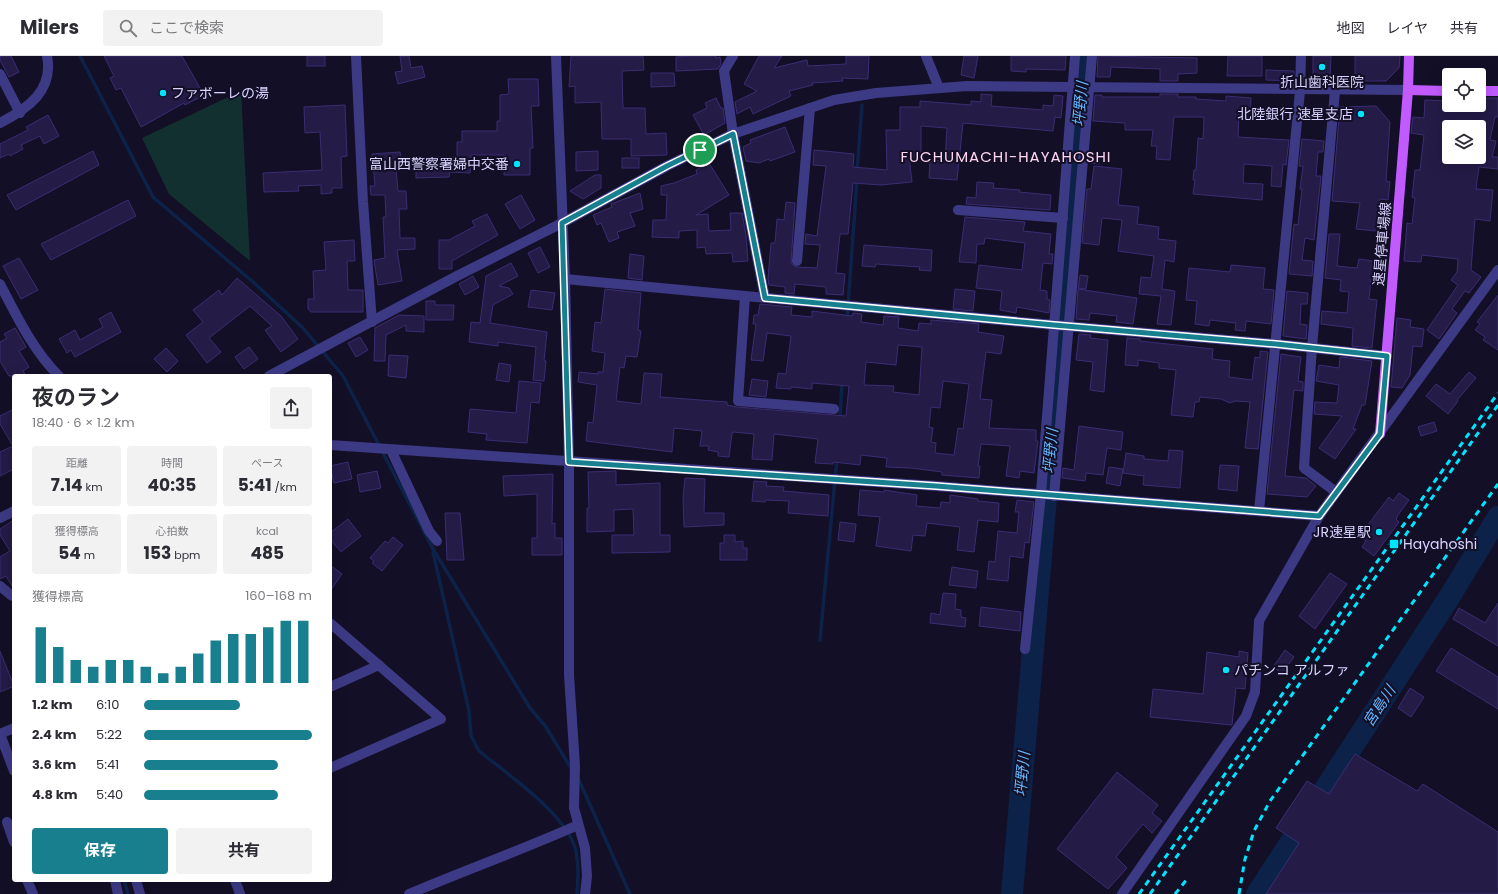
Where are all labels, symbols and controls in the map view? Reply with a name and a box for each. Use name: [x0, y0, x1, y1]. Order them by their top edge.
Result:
search box: [103, 10, 383, 46]
text: Milers: [20, 14, 79, 41]
icon: search: [117, 17, 139, 39]
text: ここで検索: [149, 17, 224, 38]
text: 地図: [1336, 18, 1364, 38]
text: レイヤ: [1386, 18, 1428, 38]
text: 共有: [1450, 18, 1478, 38]
marker: 折山歯科医院: [1317, 62, 1327, 72]
map controls: [1442, 68, 1486, 164]
button: locate: [1442, 68, 1486, 112]
place label: 折山歯科医院: [1280, 72, 1364, 92]
water label: 坪野川: [1068, 79, 1093, 127]
place label: ファボーレの湯: [171, 83, 269, 103]
marker: ファボーレの湯: [158, 88, 168, 98]
place label: 北陸銀行 速星支店: [1237, 104, 1353, 124]
marker: 北陸銀行 速星支店: [1356, 109, 1366, 119]
button: layers: [1442, 120, 1486, 164]
pin: [683, 133, 717, 167]
icon: arrive: [689, 139, 711, 161]
district label: FUCHUMACHI-HAYAHOSHI: [900, 146, 1112, 167]
place label: 富山西警察署婦中交番: [369, 154, 509, 174]
marker: 富山西警察署婦中交番: [512, 159, 522, 169]
street label: 速星停車場線: [1368, 201, 1396, 287]
text: 夜のラン: [32, 382, 120, 413]
button: share: [270, 387, 312, 429]
text: 18:40 · 6 × 1.2 km: [32, 413, 135, 432]
water label: 坪野川: [1038, 426, 1063, 474]
text: 距離: [66, 455, 88, 471]
text: 時間: [161, 455, 183, 471]
text: ペース: [251, 455, 284, 471]
text: 7.14: [51, 473, 83, 497]
text: 40:35: [148, 473, 196, 497]
text: 5:41: [238, 473, 272, 497]
text: km: [83, 479, 103, 495]
text: /km: [272, 479, 297, 495]
place label: JR速星駅: [1313, 522, 1371, 542]
text: 獲得標高: [55, 523, 99, 539]
text: 心拍数: [155, 523, 188, 539]
text: kcal: [256, 523, 279, 539]
marker: JR速星駅: [1374, 527, 1384, 537]
place label: Hayahoshi: [1403, 534, 1477, 554]
marker: Hayahoshi: [1388, 538, 1400, 550]
text: 54: [58, 541, 81, 565]
text: 153: [144, 541, 171, 565]
text: 485: [251, 541, 284, 565]
text: m: [81, 547, 95, 563]
text: bpm: [171, 547, 200, 563]
text: 160–168 m: [245, 586, 312, 605]
text: 獲得標高: [32, 587, 84, 606]
place label: パチンコ アルファ: [1234, 660, 1350, 680]
marker: パチンコ アルファ: [1221, 665, 1231, 675]
water label: 宮島川: [1358, 680, 1401, 731]
text: 1.2 km: [32, 695, 73, 714]
text: 6:10: [96, 695, 119, 714]
text: 2.4 km: [32, 725, 76, 744]
text: 5:22: [96, 725, 122, 744]
water label: 坪野川: [1010, 749, 1035, 797]
text: 3.6 km: [32, 755, 76, 774]
text: 5:41: [96, 755, 119, 774]
text: 4.8 km: [32, 785, 77, 804]
text: 5:40: [96, 785, 123, 804]
button: 保存: [32, 828, 168, 874]
button: 共有: [176, 828, 312, 874]

